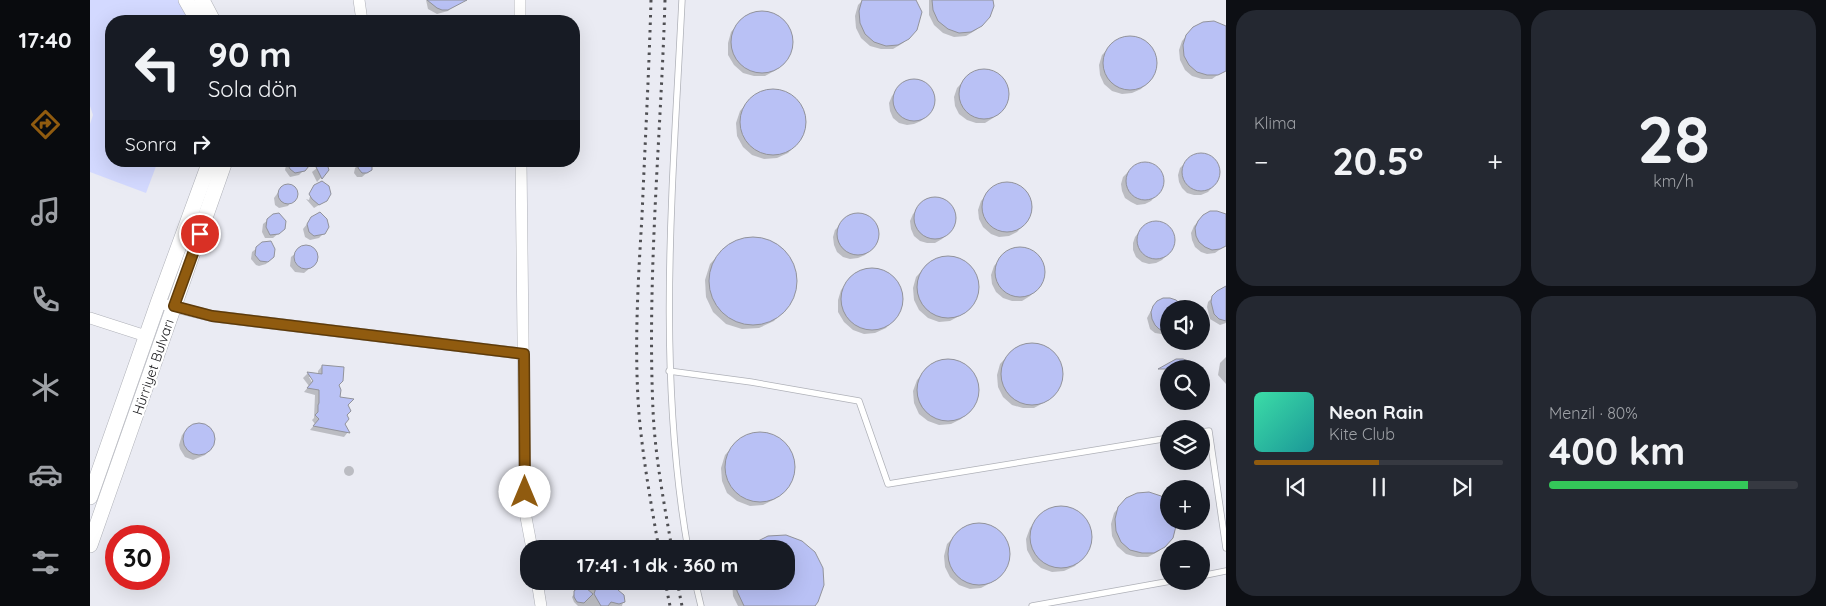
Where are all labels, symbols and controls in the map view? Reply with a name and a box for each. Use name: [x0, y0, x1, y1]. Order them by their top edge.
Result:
text: 17:40: [18, 26, 72, 54]
text: 90 m: [208, 32, 291, 76]
icon: left: [125, 35, 190, 100]
text: Sola dön: [208, 75, 297, 103]
text: 28: [1637, 98, 1710, 179]
icon: directions: [28, 107, 63, 142]
text: Klima: [1254, 113, 1296, 133]
icon: right: [187, 130, 215, 158]
text: Sonra: [125, 132, 177, 156]
text: 20.5°: [1332, 137, 1424, 185]
text: −: [1254, 144, 1269, 179]
text: +: [1487, 144, 1503, 179]
text: km/h: [1653, 171, 1694, 191]
icon: music: [28, 194, 63, 229]
pin: [179, 213, 221, 255]
icon: arrive: [186, 220, 214, 248]
icon: phone: [28, 282, 63, 317]
map controls: [1160, 300, 1210, 590]
button: sound: [1160, 300, 1210, 350]
street label: Hürriyet Bulvarı: [128, 317, 178, 417]
button: search: [1160, 360, 1210, 410]
icon: climate: [28, 370, 63, 405]
text: Neon Rain: [1329, 400, 1424, 424]
text: Menzil · 80%: [1549, 403, 1638, 423]
button: layers: [1160, 420, 1210, 470]
text: Kite Club: [1329, 424, 1395, 444]
text: 400 km: [1549, 427, 1685, 475]
icon: car: [28, 457, 63, 492]
position arrow: [498, 465, 550, 517]
icon: previous: [1282, 473, 1310, 501]
icon: pause: [1365, 473, 1393, 501]
icon: next: [1448, 473, 1476, 501]
button: +: [1160, 480, 1210, 530]
speed limit sign: 30: [105, 525, 170, 590]
button: −: [1160, 540, 1210, 590]
icon: filters: [28, 545, 63, 580]
text: 17:41 · 1 dk · 360 m: [577, 553, 738, 577]

